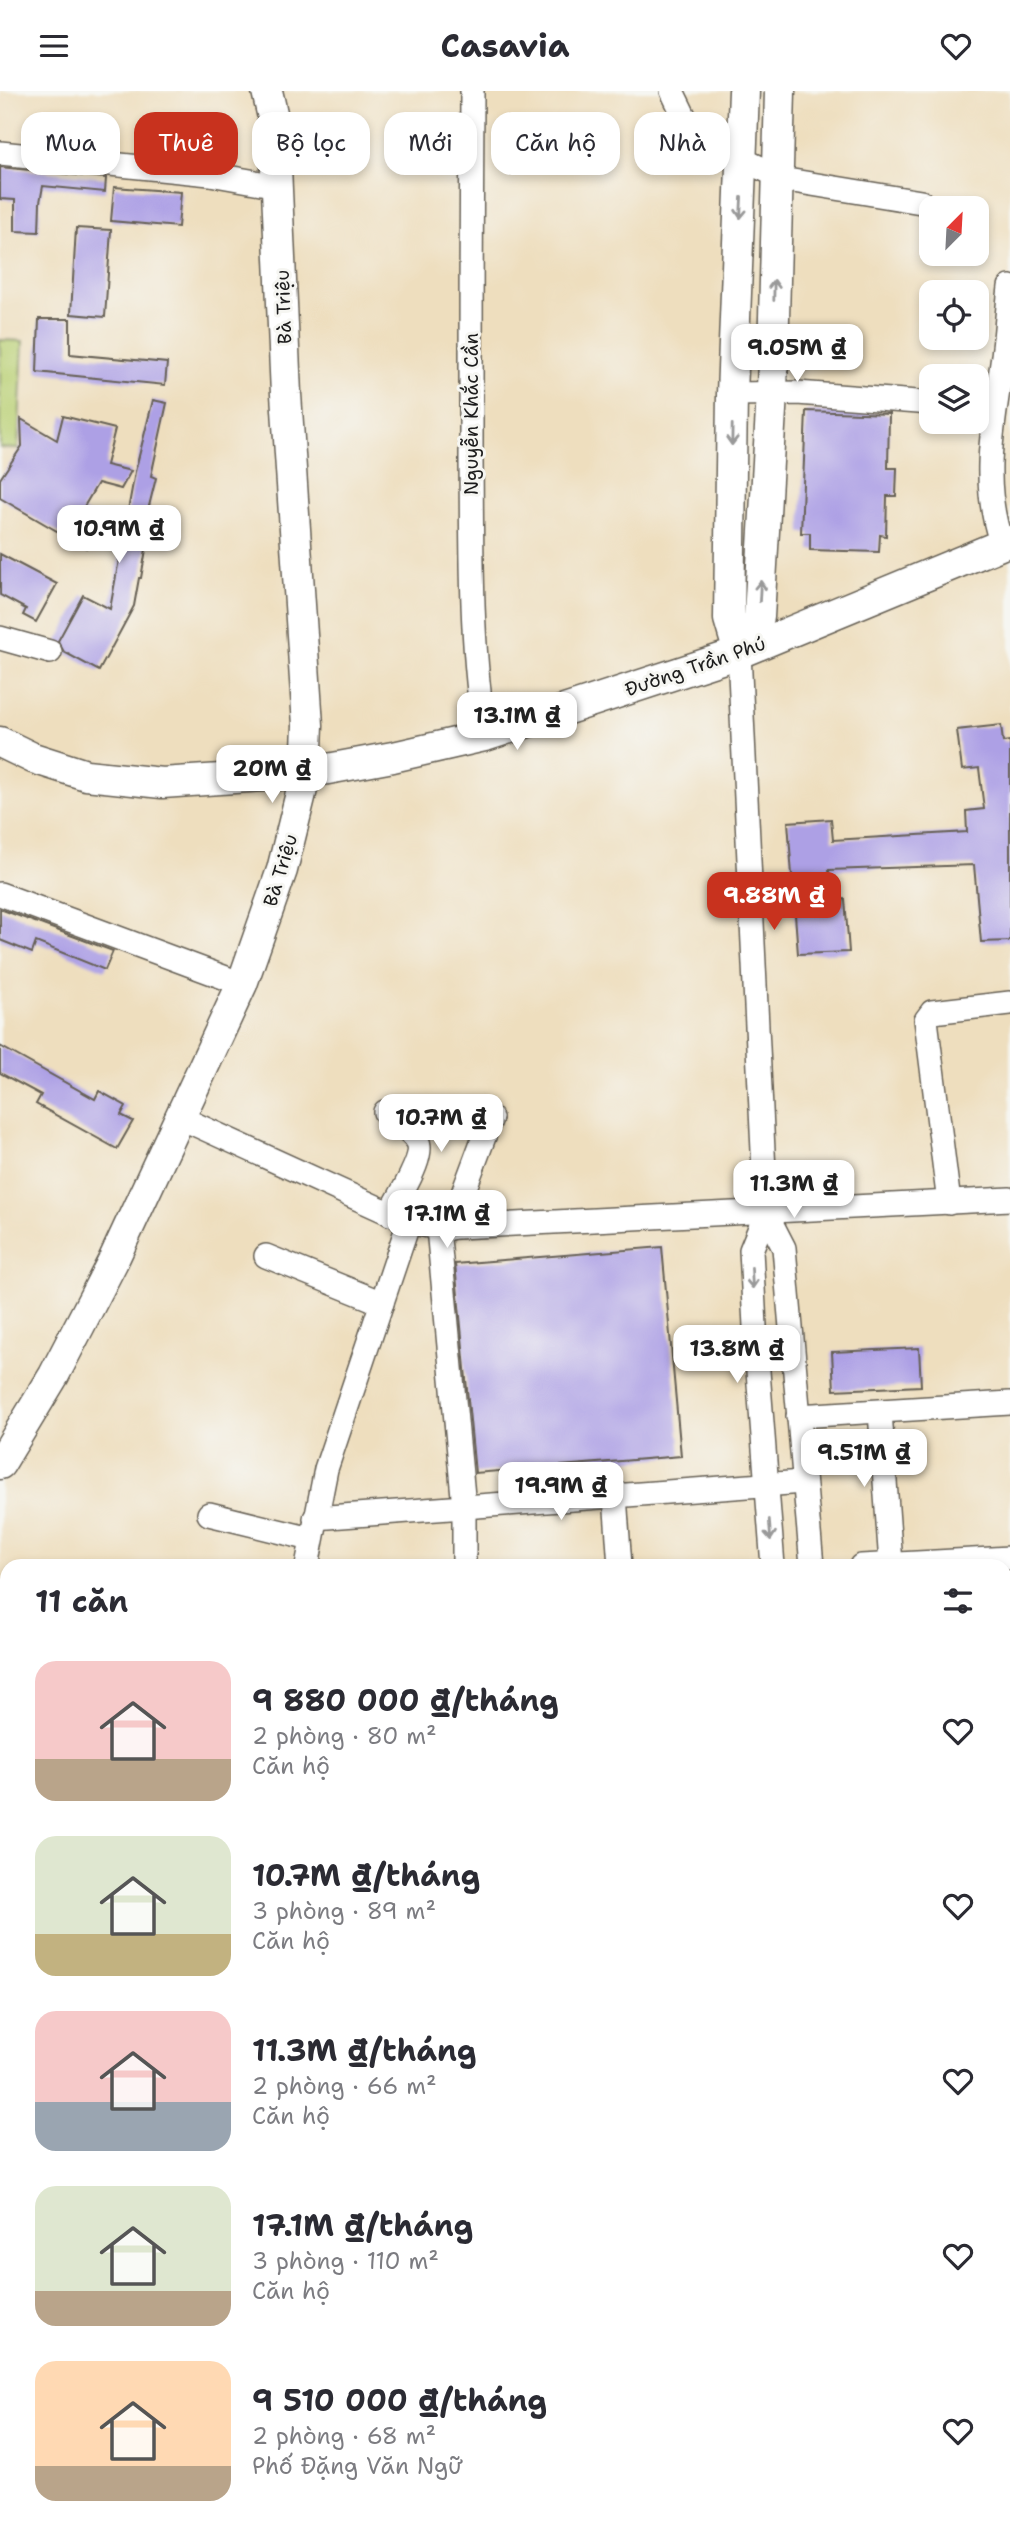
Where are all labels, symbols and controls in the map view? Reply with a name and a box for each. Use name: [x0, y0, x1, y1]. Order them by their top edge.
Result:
text: Casavia: [440, 24, 570, 67]
icon: menu: [35, 27, 73, 65]
icon: heart: [937, 27, 975, 65]
chip: Mua: [21, 112, 120, 175]
chip: Thuê: [134, 112, 238, 175]
chip: Bộ lọc: [252, 112, 370, 175]
chip: Mới: [384, 112, 477, 175]
chip: Căn hộ: [491, 112, 620, 175]
chip: Nhà: [634, 112, 730, 175]
one-way arrow: [734, 196, 747, 219]
north arrow: [919, 196, 989, 266]
map controls: [919, 196, 989, 434]
street label: Bà Triệu: [270, 269, 297, 345]
one-way arrow: [768, 279, 781, 302]
button: locate: [919, 280, 989, 350]
pin: 9.05M ₫: [732, 324, 862, 384]
text: 9.05M ₫: [747, 332, 847, 362]
street label: Nguyễn Khắc Cần: [459, 333, 484, 495]
button: layers: [919, 364, 989, 434]
one-way arrow: [725, 424, 739, 447]
pin: 10.9M ₫: [54, 505, 184, 565]
text: 10.9M ₫: [73, 513, 165, 543]
one-way arrow: [754, 580, 767, 602]
street label: Đường Trần Phú: [622, 631, 769, 702]
pin: 13.1M ₫: [452, 693, 582, 752]
text: 13.1M ₫: [473, 700, 561, 730]
pin: 20M ₫: [223, 745, 321, 805]
text: 20M ₫: [232, 753, 312, 783]
street label: Bà Triệu: [258, 831, 303, 909]
pin: 9.88M ₫: [709, 873, 839, 932]
text: 9.88M ₫: [723, 880, 825, 910]
pin: 10.7M ₫: [376, 1095, 506, 1154]
text: 10.7M ₫: [395, 1102, 487, 1132]
pin: 11.3M ₫: [729, 1161, 859, 1220]
text: 11.3M ₫: [749, 1168, 839, 1198]
pin: 17.1M ₫: [382, 1191, 512, 1250]
text: 17.1M ₫: [404, 1198, 490, 1228]
one-way arrow: [746, 1266, 759, 1289]
pin: 13.8M ₫: [672, 1325, 802, 1385]
text: 13.8M ₫: [689, 1333, 785, 1363]
pin: 9.51M ₫: [799, 1429, 929, 1489]
text: 9.51M ₫: [817, 1437, 911, 1467]
pin: 19.9M ₫: [496, 1463, 626, 1522]
text: 19.9M ₫: [514, 1470, 608, 1500]
one-way arrow: [764, 1518, 777, 1541]
text: 11 căn: [35, 1581, 128, 1622]
icon: filters: [939, 1582, 977, 1620]
text: 9 880 000 ₫/tháng: [252, 1680, 559, 1721]
icon: home: [91, 1689, 175, 1773]
icon: heart: [939, 1712, 977, 1750]
text: 2 phòng · 80 m²: [252, 1721, 437, 1751]
text: Căn hộ: [252, 1751, 330, 1781]
text: 10.7M ₫/tháng: [252, 1855, 480, 1896]
icon: home: [91, 1864, 175, 1948]
icon: heart: [939, 1887, 977, 1925]
text: 3 phòng · 89 m²: [252, 1896, 436, 1926]
text: Căn hộ: [252, 1926, 330, 1956]
text: 11.3M ₫/tháng: [252, 2030, 476, 2071]
icon: home: [91, 2039, 175, 2123]
icon: heart: [939, 2062, 977, 2100]
text: 2 phòng · 66 m²: [252, 2071, 437, 2101]
text: Căn hộ: [252, 2101, 330, 2131]
text: 17.1M ₫/tháng: [252, 2205, 473, 2246]
icon: home: [91, 2214, 175, 2298]
icon: heart: [939, 2237, 977, 2275]
text: 3 phòng · 110 m²: [252, 2246, 439, 2276]
text: Căn hộ: [252, 2276, 330, 2306]
text: 9 510 000 ₫/tháng: [252, 2380, 547, 2421]
icon: home: [91, 2389, 175, 2473]
icon: heart: [939, 2412, 977, 2450]
text: 2 phòng · 68 m²: [252, 2421, 436, 2451]
text: Phố Đặng Văn Ngữ: [252, 2451, 463, 2481]

